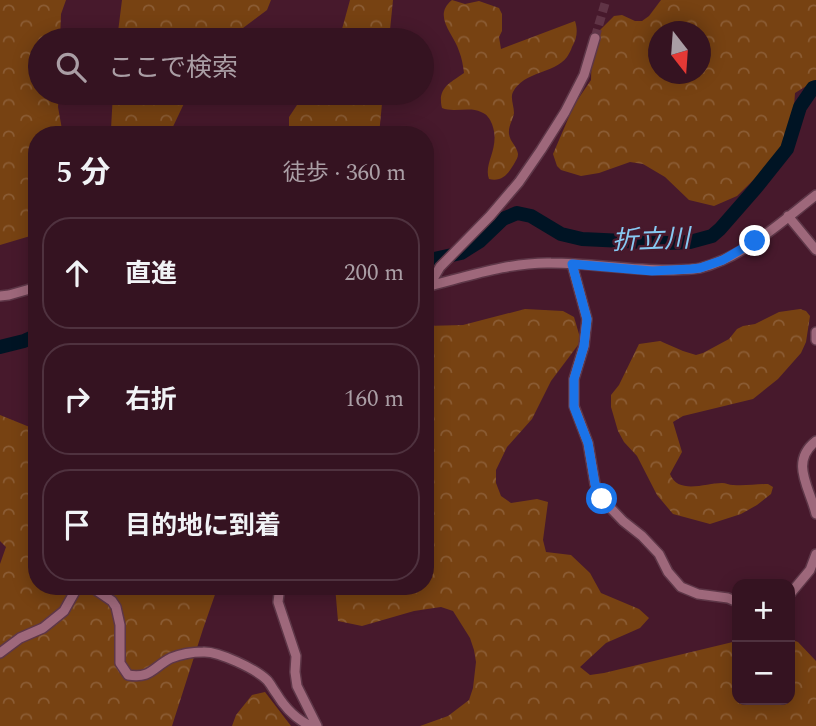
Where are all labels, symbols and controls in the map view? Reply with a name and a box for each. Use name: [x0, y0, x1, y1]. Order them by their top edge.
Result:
north arrow: [648, 21, 711, 84]
search box: [28, 28, 434, 105]
icon: search: [52, 48, 90, 86]
text: ここで検索: [108, 48, 238, 88]
text: 5 分: [56, 150, 110, 196]
text: 徒歩 · 360 m: [283, 156, 406, 191]
water label: 折立川: [611, 219, 694, 261]
route end: [739, 225, 770, 256]
icon: ahead: [58, 254, 96, 292]
text: 直進: [125, 254, 177, 294]
text: 200 m: [344, 256, 404, 291]
icon: right: [58, 380, 96, 418]
text: 右折: [125, 380, 177, 420]
text: 160 m: [344, 382, 404, 417]
route start: [586, 483, 617, 514]
icon: arrive: [58, 506, 96, 544]
text: 目的地に到着: [125, 506, 281, 546]
map controls: [732, 579, 795, 705]
button: +: [732, 579, 795, 642]
button: −: [732, 642, 795, 705]

